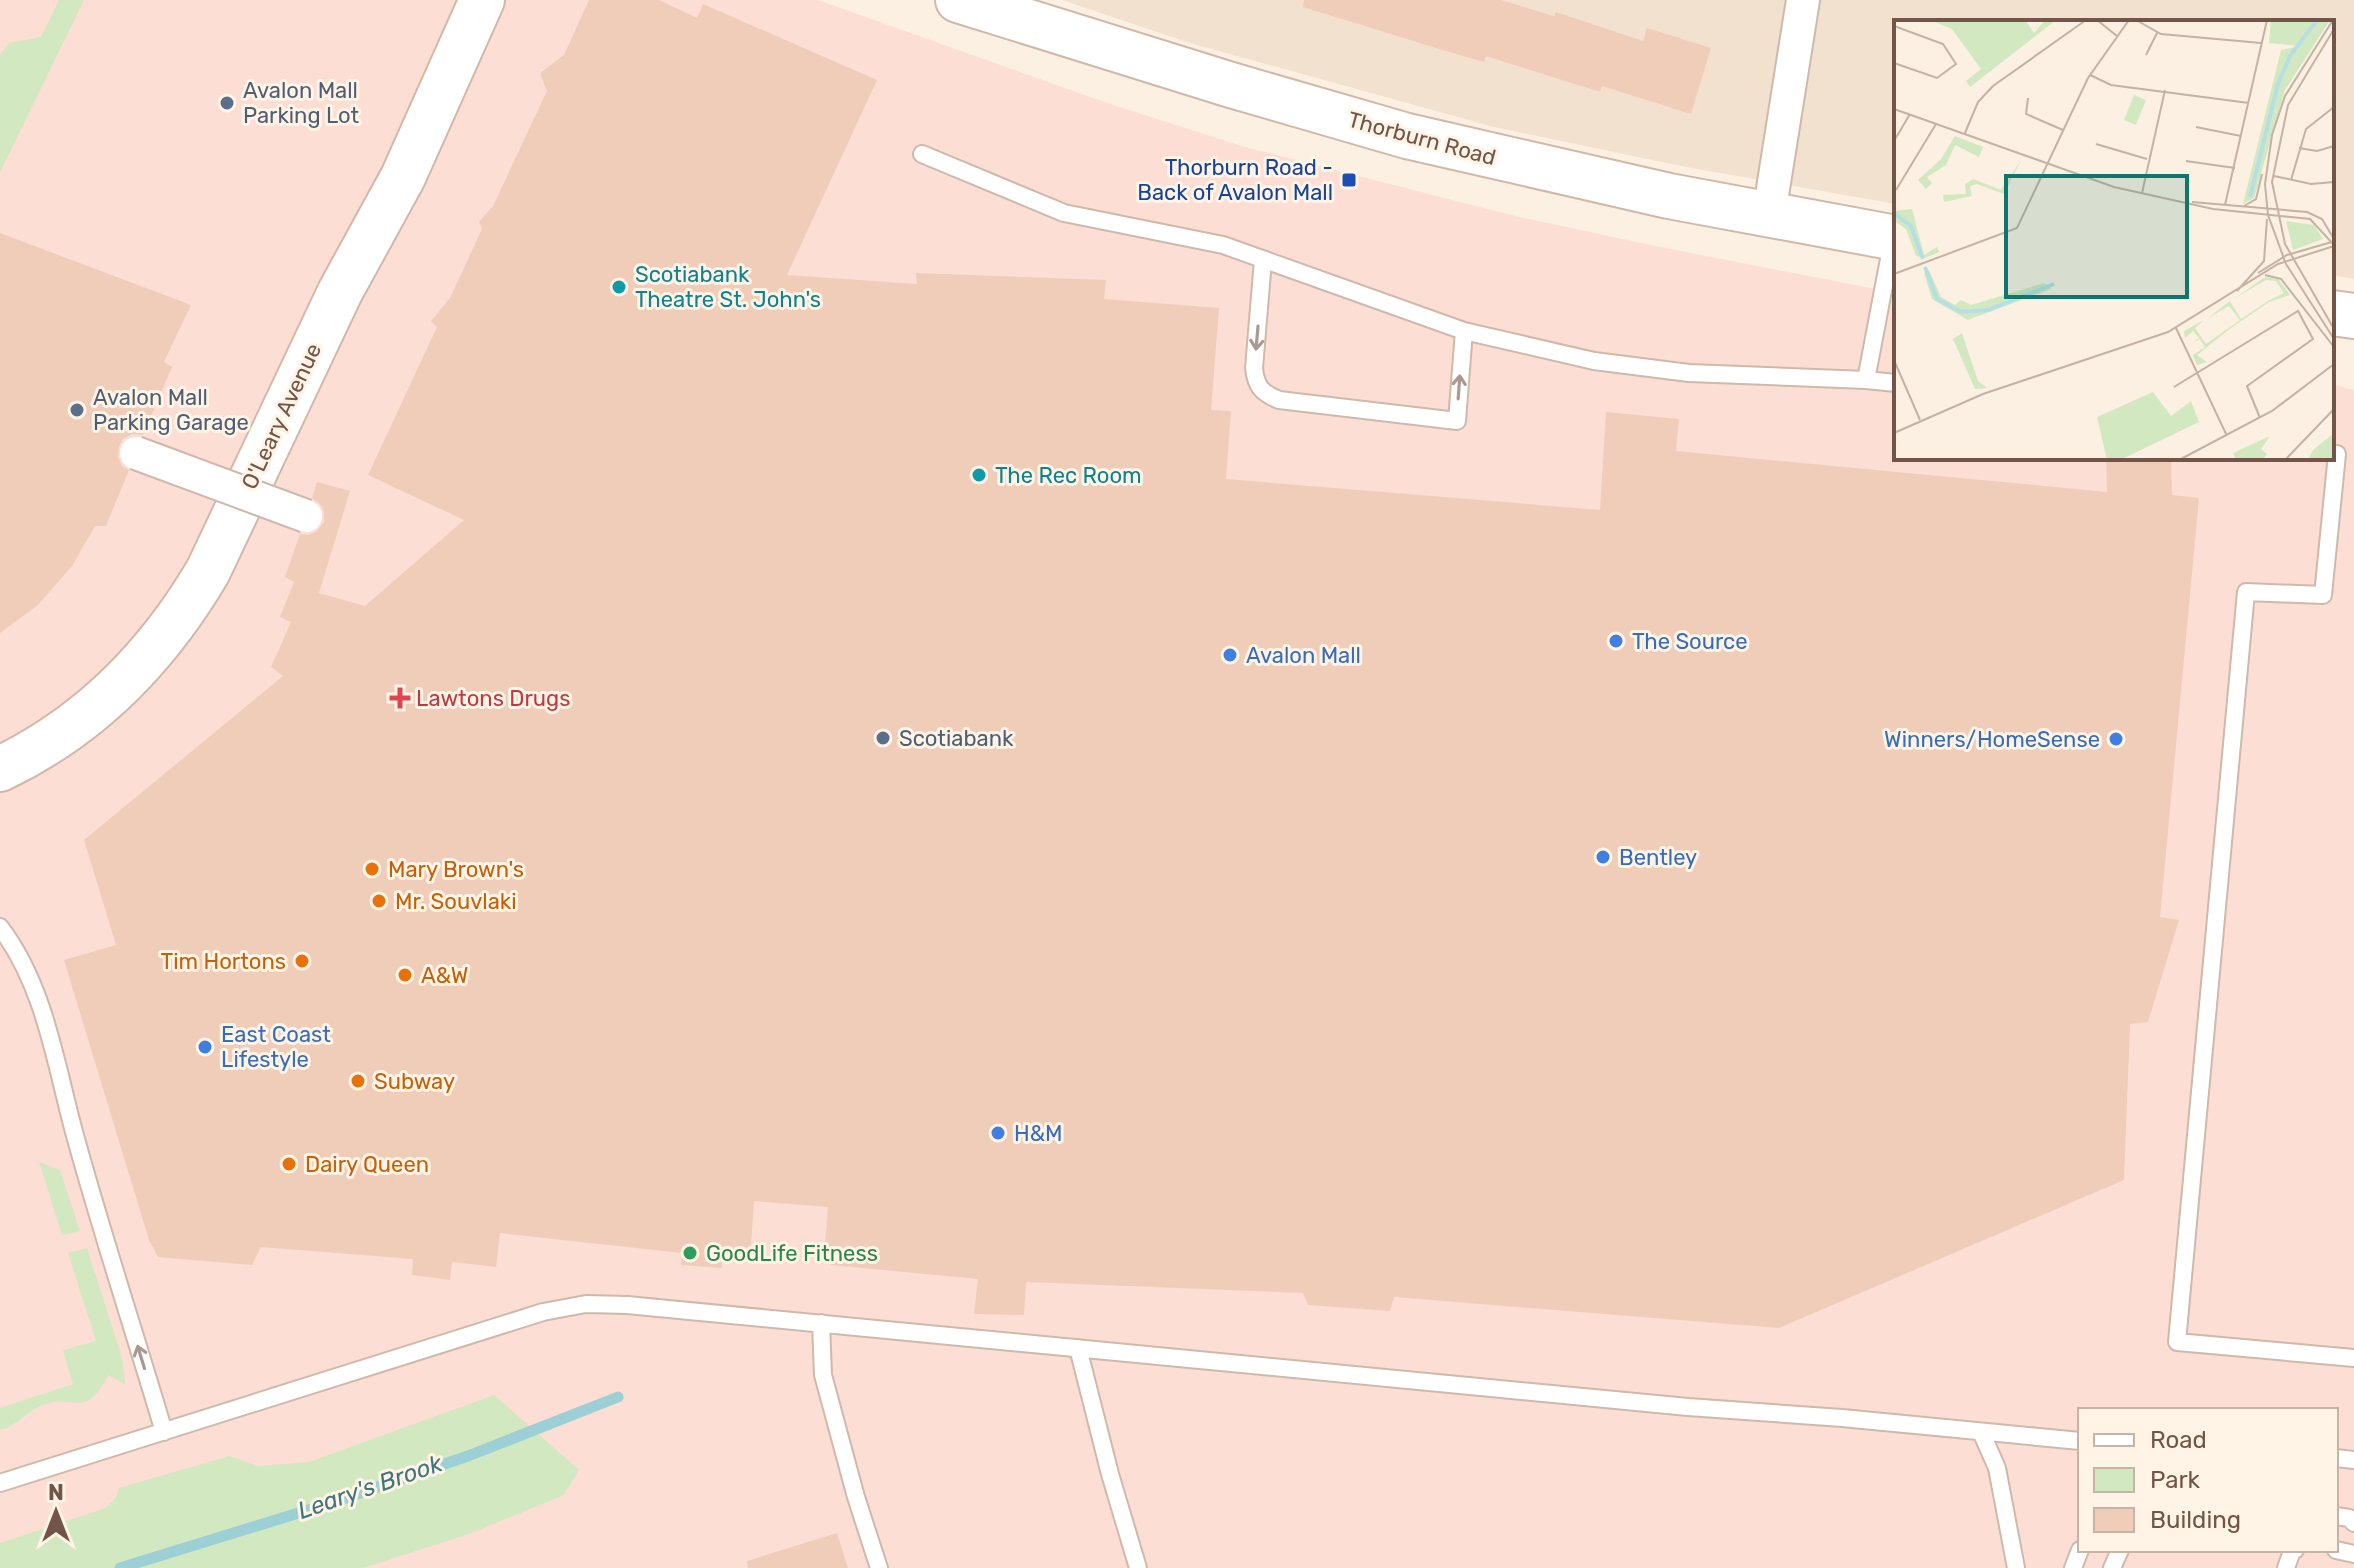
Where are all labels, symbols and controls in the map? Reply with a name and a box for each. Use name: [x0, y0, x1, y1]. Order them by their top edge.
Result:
inset map: [1894, 20, 2334, 460]
place label: Avalon Mall Parking Lot: [243, 77, 360, 129]
marker: Avalon Mall Parking Lot: [218, 94, 236, 112]
street label: Thorburn Road: [1345, 106, 1499, 171]
place label: Thorburn Road - Back of Avalon Mall: [1137, 154, 1333, 206]
marker: Thorburn Road - Back of Avalon Mall: [1340, 171, 1358, 189]
place label: Scotiabank Theatre St. John's: [635, 261, 821, 313]
marker: Scotiabank Theatre St. John's: [610, 278, 628, 296]
one-way arrow: [1249, 324, 1264, 351]
street label: O'Leary Avenue: [236, 339, 327, 494]
one-way arrow: [1452, 374, 1467, 401]
place label: Avalon Mall Parking Garage: [93, 384, 249, 436]
marker: Avalon Mall Parking Garage: [68, 401, 86, 419]
place label: The Rec Room: [995, 462, 1142, 489]
marker: The Rec Room: [970, 466, 988, 484]
place label: The Source: [1632, 628, 1748, 655]
marker: The Source: [1607, 632, 1625, 650]
place label: Avalon Mall: [1246, 642, 1361, 669]
marker: Avalon Mall: [1221, 646, 1239, 664]
place label: Lawtons Drugs: [416, 685, 570, 712]
marker: Lawtons Drugs: [391, 689, 409, 707]
place label: Scotiabank: [899, 725, 1014, 752]
place label: Winners/HomeSense: [1884, 726, 2100, 753]
marker: Scotiabank: [874, 729, 892, 747]
marker: Winners/HomeSense: [2107, 730, 2125, 748]
place label: Bentley: [1619, 844, 1697, 871]
marker: Bentley: [1594, 848, 1612, 866]
place label: Mary Brown's: [388, 856, 524, 883]
marker: Mary Brown's: [363, 860, 381, 878]
place label: Mr. Souvlaki: [395, 888, 517, 915]
marker: Mr. Souvlaki: [370, 892, 388, 910]
place label: Tim Hortons: [161, 948, 286, 975]
marker: Tim Hortons: [293, 952, 311, 970]
place label: A&W: [421, 962, 468, 989]
marker: A&W: [396, 966, 414, 984]
place label: East Coast Lifestyle: [221, 1021, 331, 1073]
marker: East Coast Lifestyle: [196, 1038, 214, 1056]
place label: Subway: [374, 1068, 455, 1095]
marker: Subway: [349, 1072, 367, 1090]
place label: H&M: [1014, 1120, 1062, 1147]
marker: H&M: [989, 1124, 1007, 1142]
place label: Dairy Queen: [305, 1151, 429, 1178]
marker: Dairy Queen: [280, 1155, 298, 1173]
place label: GoodLife Fitness: [706, 1240, 878, 1267]
marker: GoodLife Fitness: [681, 1244, 699, 1262]
one-way arrow: [133, 1344, 148, 1370]
legend: [2078, 1408, 2338, 1552]
text: Road: [2150, 1426, 2207, 1454]
water label: Leary's Brook: [294, 1449, 446, 1525]
text: Park: [2150, 1466, 2201, 1494]
north arrow: [16, 1472, 96, 1552]
text: N: [48, 1479, 64, 1506]
text: Building: [2150, 1506, 2241, 1534]

